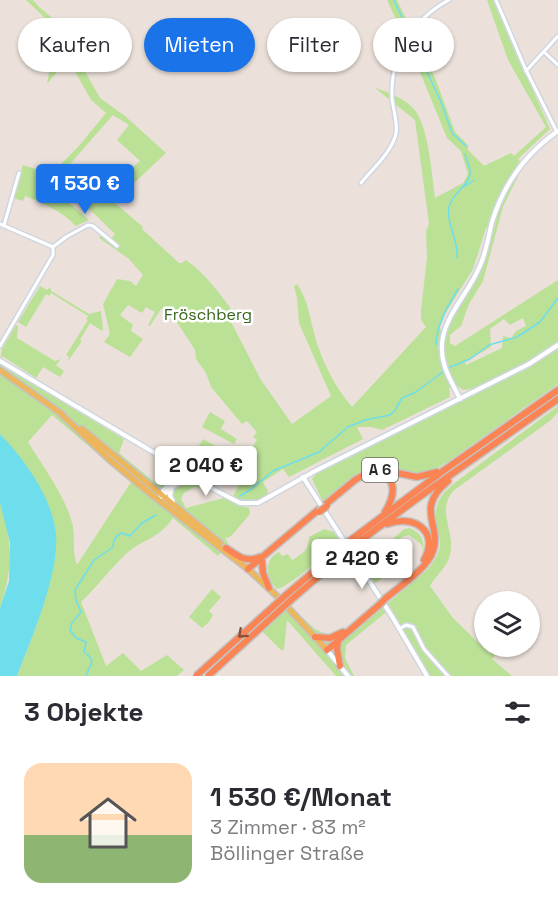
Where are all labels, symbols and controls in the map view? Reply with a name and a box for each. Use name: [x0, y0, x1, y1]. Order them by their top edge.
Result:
chip: Kaufen: [18, 18, 132, 72]
chip: Mieten: [144, 18, 255, 72]
chip: Filter: [267, 18, 361, 72]
chip: Neu: [373, 18, 454, 72]
pin: 1 530 €: [30, 164, 140, 215]
text: 1 530 €: [50, 170, 120, 196]
park label: Fröschberg: [164, 304, 252, 325]
pin: 2 040 €: [151, 446, 261, 497]
text: 2 040 €: [169, 452, 243, 478]
road number: A 6: [362, 458, 398, 482]
pin: 2 420 €: [307, 539, 417, 590]
text: 2 420 €: [325, 545, 399, 571]
map controls: [474, 591, 540, 657]
button: layers: [474, 591, 540, 657]
one-way arrow: [238, 627, 249, 638]
text: 3 Objekte: [24, 695, 144, 729]
icon: filters: [501, 696, 534, 729]
text: 1 530 €/Monat: [210, 780, 392, 814]
icon: home: [72, 787, 144, 859]
text: 3 Zimmer · 83 m²: [210, 814, 366, 840]
text: Böllinger Straße: [210, 840, 364, 866]

